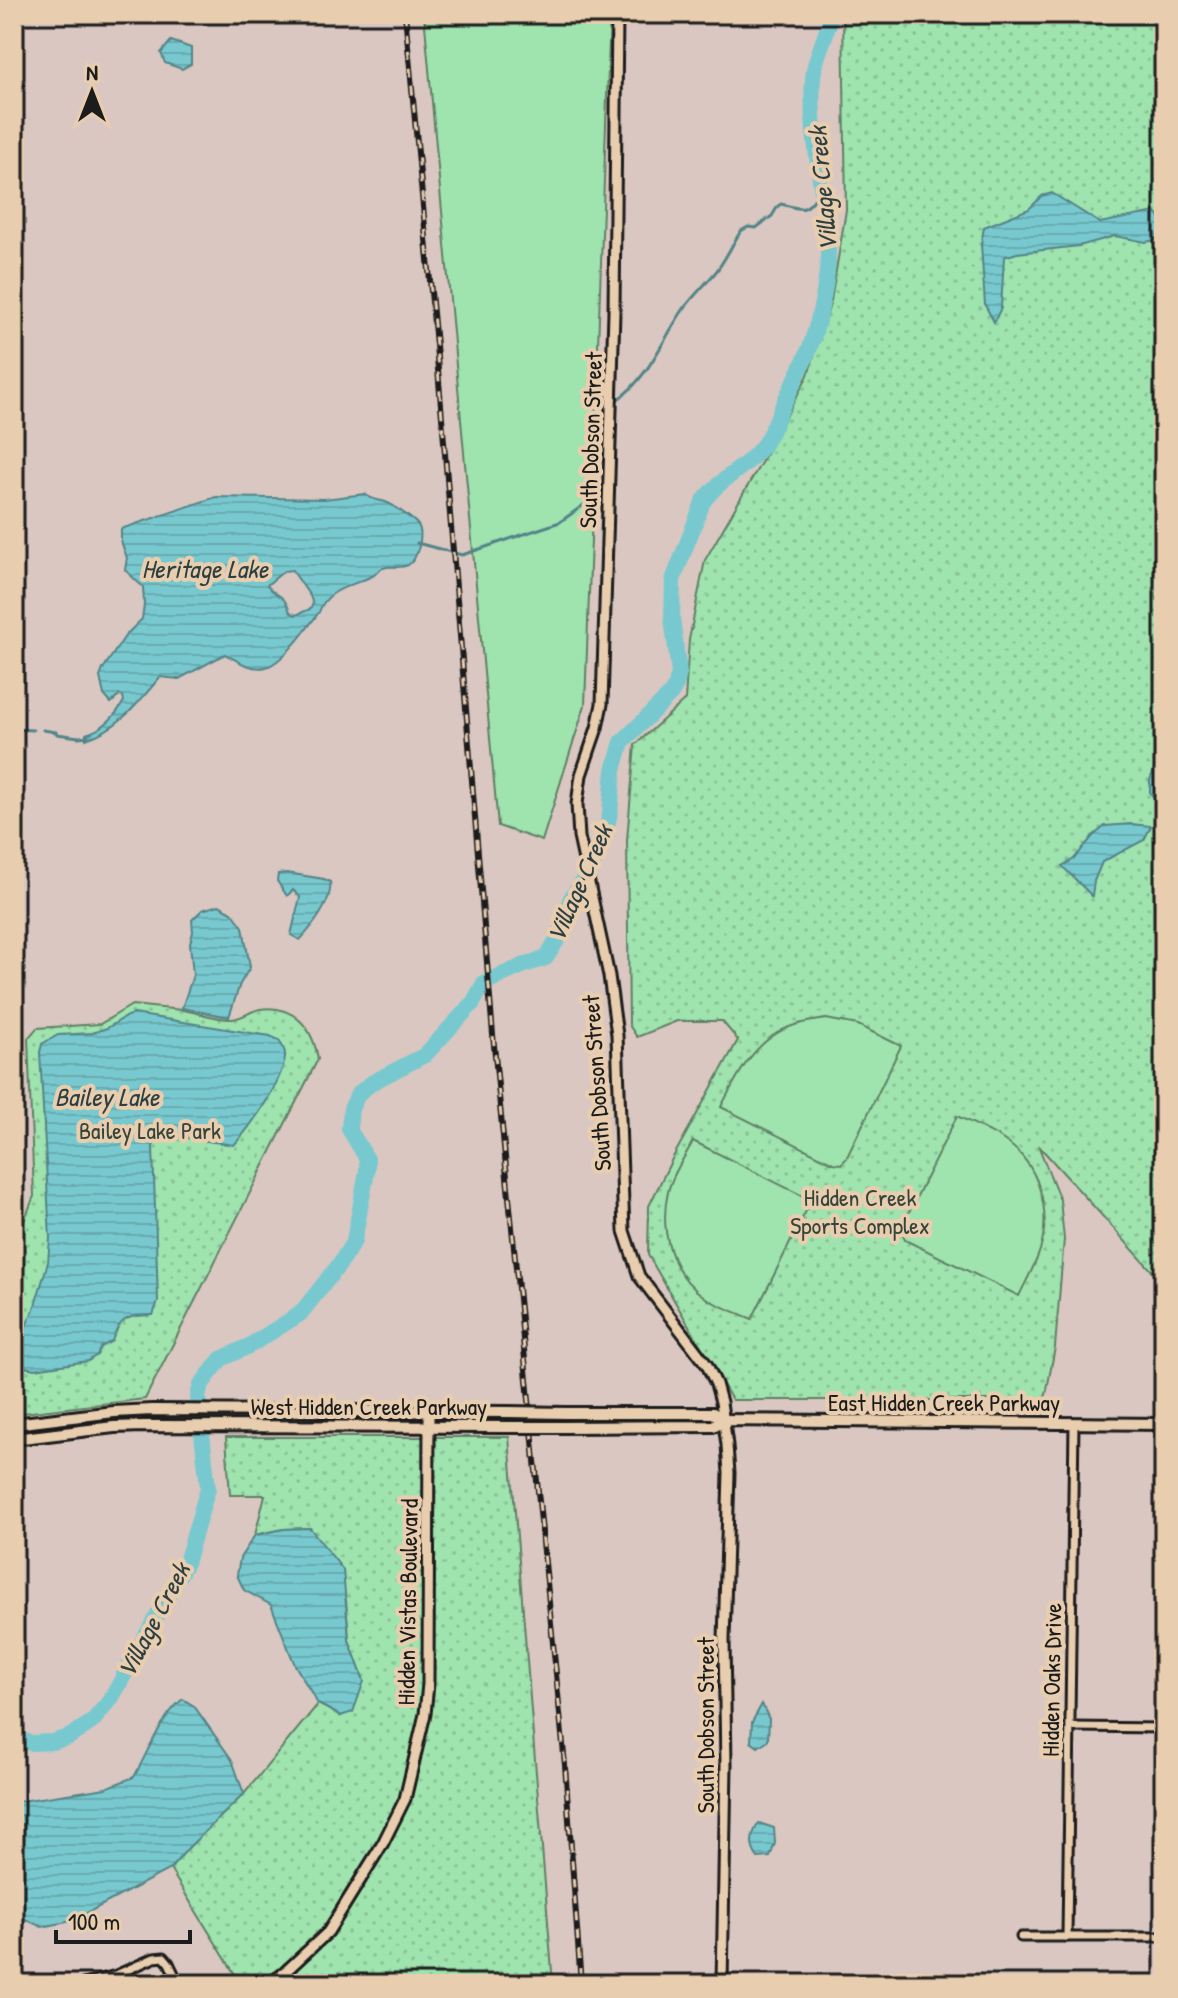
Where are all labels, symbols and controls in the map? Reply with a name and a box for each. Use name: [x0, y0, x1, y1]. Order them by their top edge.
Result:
north arrow: [52, 52, 132, 132]
text: N: [86, 57, 98, 87]
water label: Village Creek: [799, 123, 846, 253]
street label: South Dobson Street: [571, 351, 609, 529]
water label: Heritage Lake: [142, 551, 270, 587]
water label: Village Creek: [537, 817, 622, 948]
street label: South Dobson Street: [574, 993, 618, 1172]
water label: Bailey Lake: [55, 1079, 161, 1115]
park label: Bailey Lake Park: [79, 1114, 221, 1146]
park label: Hidden Creek Sports Complex: [790, 1181, 930, 1241]
street label: East Hidden Creek Parkway: [828, 1386, 1060, 1418]
street label: West Hidden Creek Parkway: [251, 1390, 487, 1422]
street label: Hidden Vistas Boulevard: [389, 1498, 425, 1706]
water label: Village Creek: [108, 1554, 200, 1684]
street label: Hidden Oaks Drive: [1034, 1602, 1068, 1757]
street label: South Dobson Street: [689, 1636, 721, 1813]
scale bar: [56, 1894, 190, 1944]
text: 100 m: [68, 1905, 120, 1937]

